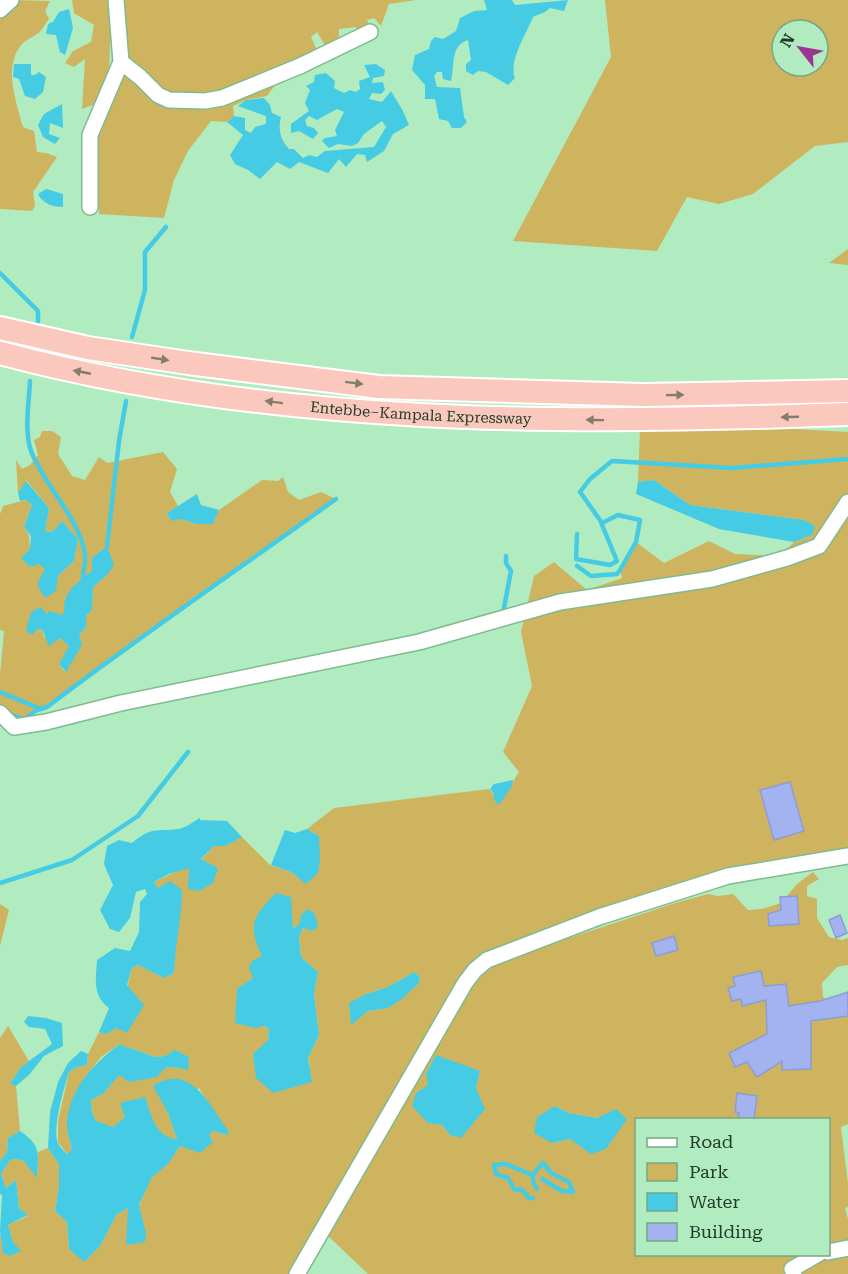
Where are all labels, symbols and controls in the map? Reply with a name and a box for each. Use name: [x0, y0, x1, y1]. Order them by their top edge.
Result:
north arrow: [770, 18, 830, 78]
text: N: [776, 30, 799, 51]
one-way arrow: [151, 355, 170, 364]
one-way arrow: [72, 367, 91, 376]
one-way arrow: [345, 379, 364, 388]
one-way arrow: [665, 390, 684, 399]
one-way arrow: [265, 397, 284, 407]
street label: Entebbe–Kampala Expressway: [309, 398, 532, 428]
one-way arrow: [780, 412, 799, 421]
one-way arrow: [585, 415, 604, 425]
legend: [635, 1118, 830, 1256]
text: Road: [689, 1131, 734, 1152]
text: Park: [689, 1161, 729, 1182]
text: Water: [689, 1191, 740, 1212]
text: Building: [689, 1221, 763, 1242]

